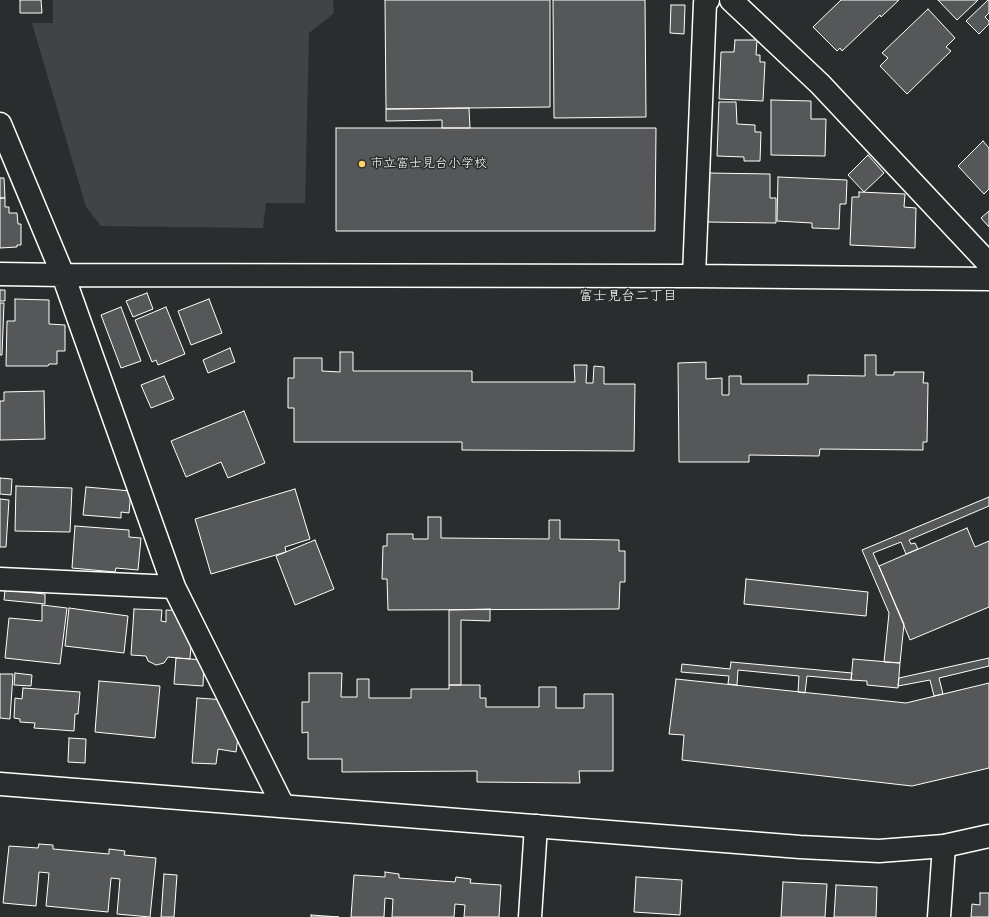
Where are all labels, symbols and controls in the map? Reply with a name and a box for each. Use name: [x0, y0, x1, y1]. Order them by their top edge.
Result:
place label: 市立富士見台小学校: [370, 156, 487, 172]
marker: 市立富士見台小学校: [357, 159, 367, 169]
district label: 富士見台二丁目: [579, 289, 677, 305]

